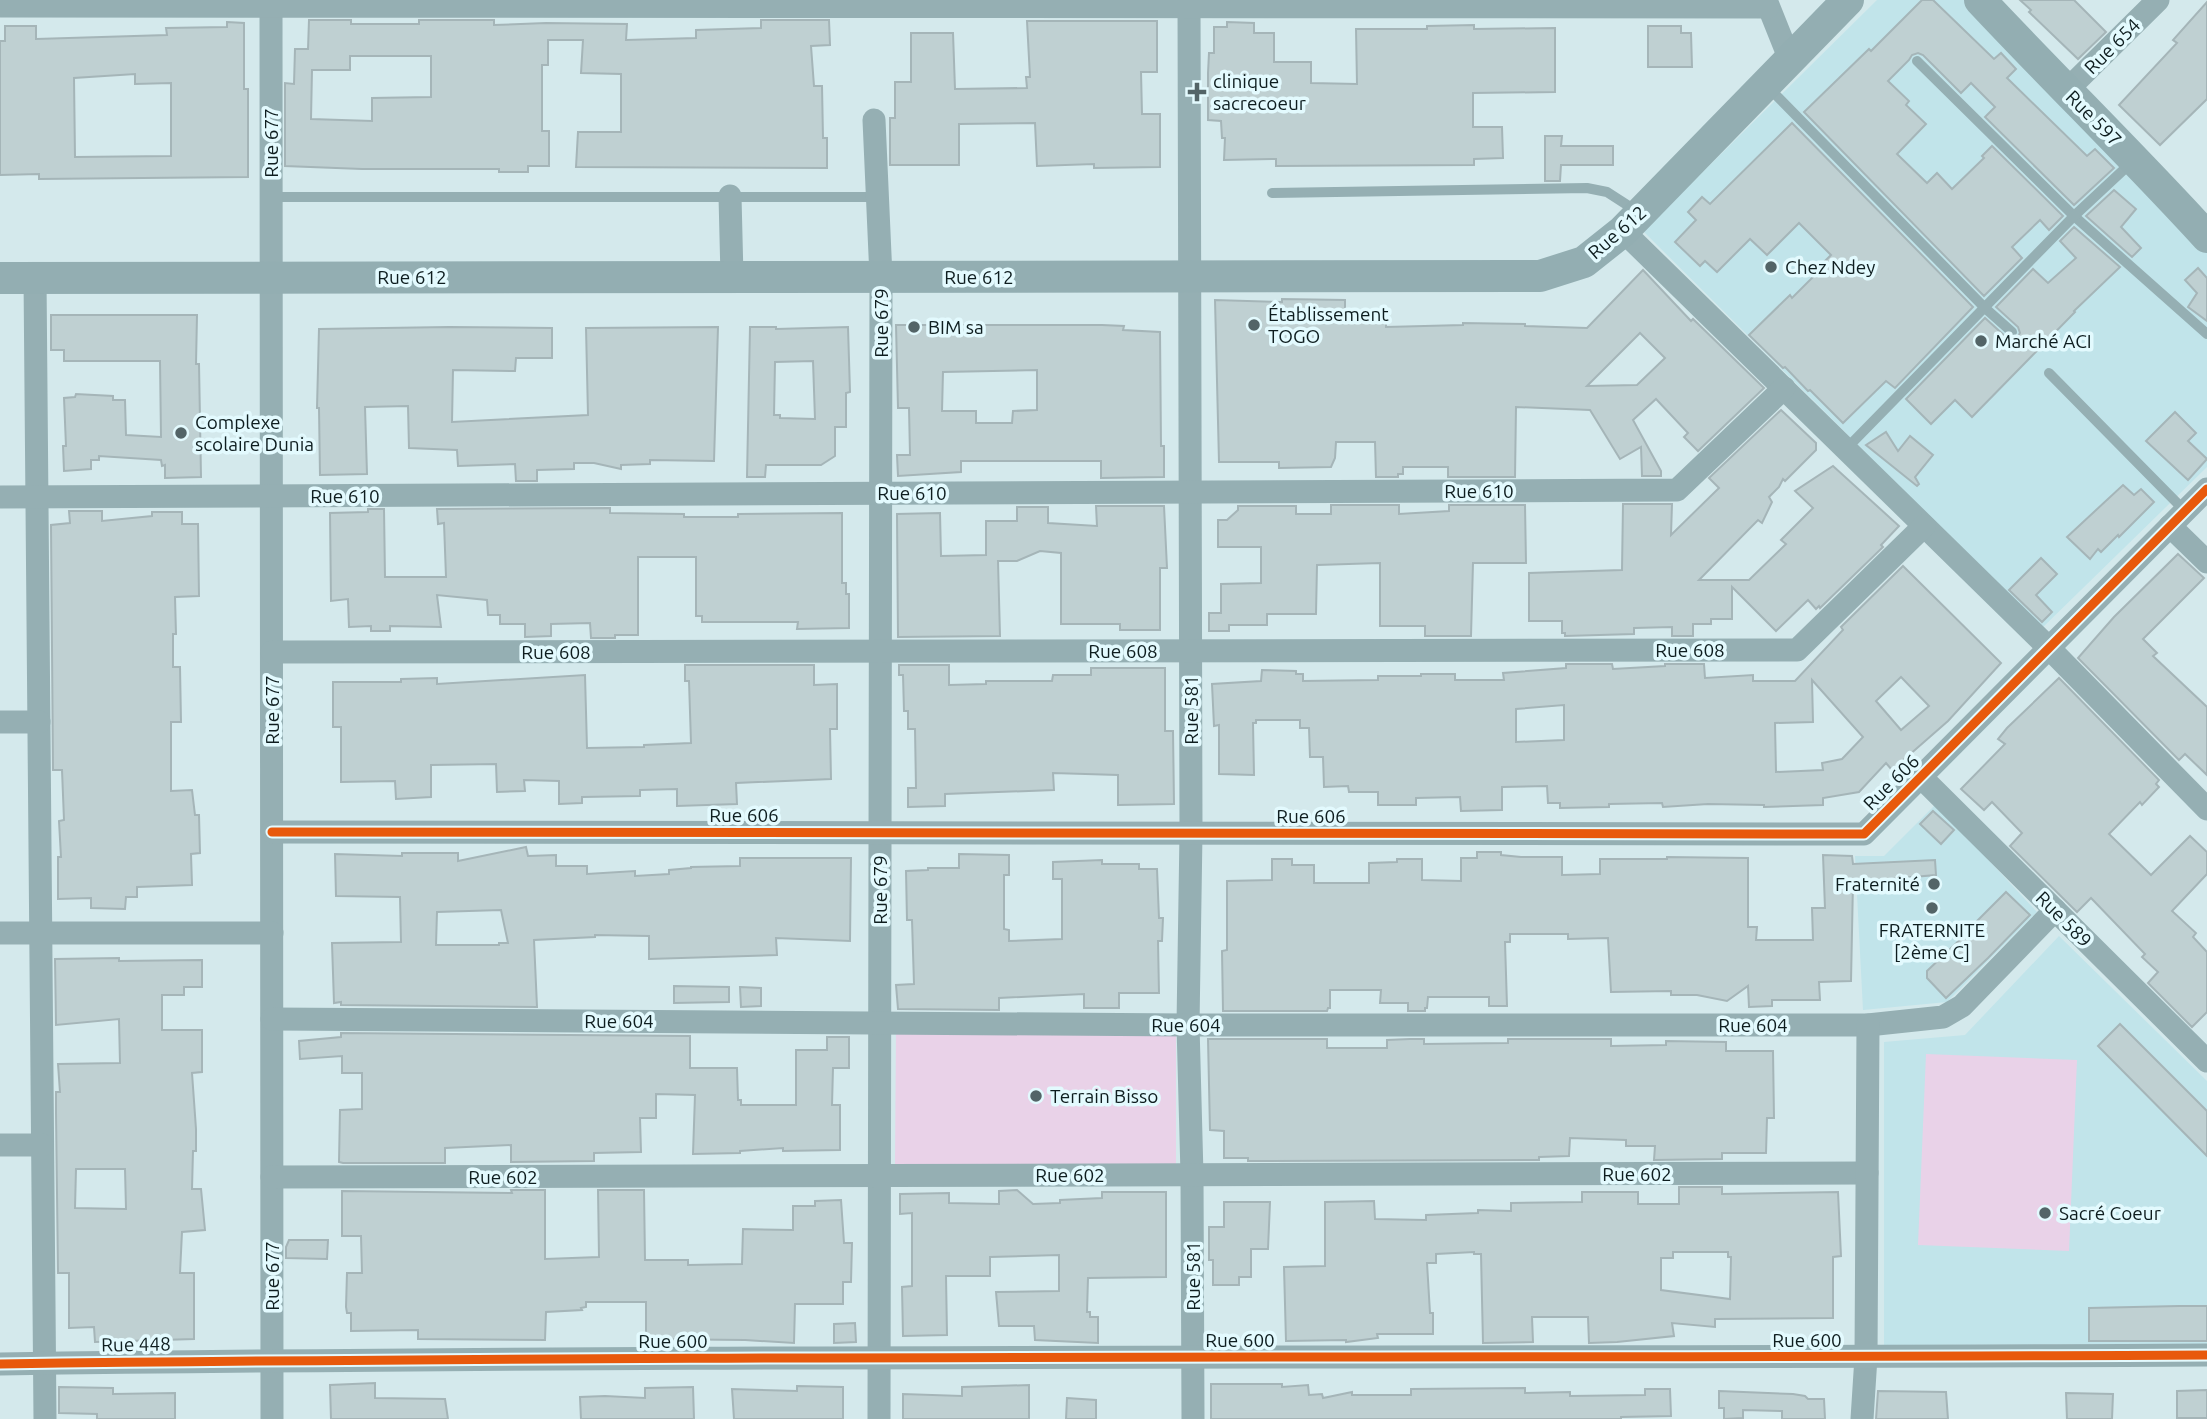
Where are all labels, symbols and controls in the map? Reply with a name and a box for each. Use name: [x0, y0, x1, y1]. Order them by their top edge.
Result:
street label: Rue 654: [2080, 14, 2144, 78]
place label: clinique sacrecoeur: [1213, 70, 1306, 114]
marker: clinique sacrecoeur: [1187, 82, 1207, 102]
street label: Rue 597: [2062, 86, 2126, 150]
street label: Rue 677: [260, 108, 282, 178]
street label: Rue 612: [1583, 201, 1651, 263]
place label: Chez Ndey: [1785, 256, 1875, 278]
marker: Chez Ndey: [1763, 259, 1779, 275]
street label: Rue 612: [377, 266, 447, 288]
street label: Rue 612: [944, 266, 1014, 288]
street label: Rue 679: [870, 288, 892, 358]
place label: Établissement TOGO: [1268, 303, 1389, 347]
place label: BIM sa: [928, 316, 984, 338]
marker: Établissement TOGO: [1246, 317, 1262, 333]
marker: BIM sa: [906, 319, 922, 335]
place label: Marché ACI: [1995, 330, 2092, 352]
marker: Marché ACI: [1973, 333, 1989, 349]
place label: Complexe scolaire Dunia: [195, 411, 314, 455]
marker: Complexe scolaire Dunia: [173, 425, 189, 441]
street label: Rue 610: [1444, 480, 1514, 502]
street label: Rue 610: [877, 482, 947, 504]
street label: Rue 610: [310, 485, 380, 507]
street label: Rue 608: [1655, 639, 1725, 661]
street label: Rue 608: [1088, 640, 1158, 662]
street label: Rue 608: [521, 641, 591, 663]
street label: Rue 677: [261, 675, 283, 745]
street label: Rue 581: [1180, 675, 1202, 745]
street label: Rue 606: [1859, 750, 1923, 814]
street label: Rue 606: [709, 804, 779, 826]
street label: Rue 606: [1276, 805, 1346, 827]
street label: Rue 679: [869, 855, 891, 925]
place label: Fraternité: [1835, 873, 1920, 895]
marker: Fraternité: [1926, 876, 1942, 892]
street label: Rue 589: [2032, 887, 2096, 951]
marker: FRATERNITE [2ème C]: [1924, 900, 1940, 916]
place label: FRATERNITE [2ème C]: [1879, 919, 1985, 963]
street label: Rue 604: [584, 1010, 654, 1032]
street label: Rue 604: [1151, 1014, 1221, 1036]
street label: Rue 604: [1718, 1014, 1788, 1036]
place label: Terrain Bisso: [1050, 1085, 1158, 1107]
marker: Terrain Bisso: [1028, 1088, 1044, 1104]
street label: Rue 602: [1602, 1163, 1672, 1185]
street label: Rue 602: [1035, 1164, 1105, 1186]
street label: Rue 602: [468, 1166, 538, 1188]
place label: Sacré Coeur: [2059, 1202, 2161, 1224]
marker: Sacré Coeur: [2037, 1205, 2053, 1221]
street label: Rue 677: [261, 1241, 283, 1311]
street label: Rue 581: [1182, 1241, 1204, 1311]
street label: Rue 600: [1205, 1329, 1275, 1351]
street label: Rue 600: [1772, 1329, 1842, 1351]
street label: Rue 600: [638, 1330, 708, 1352]
street label: Rue 448: [101, 1332, 171, 1356]

